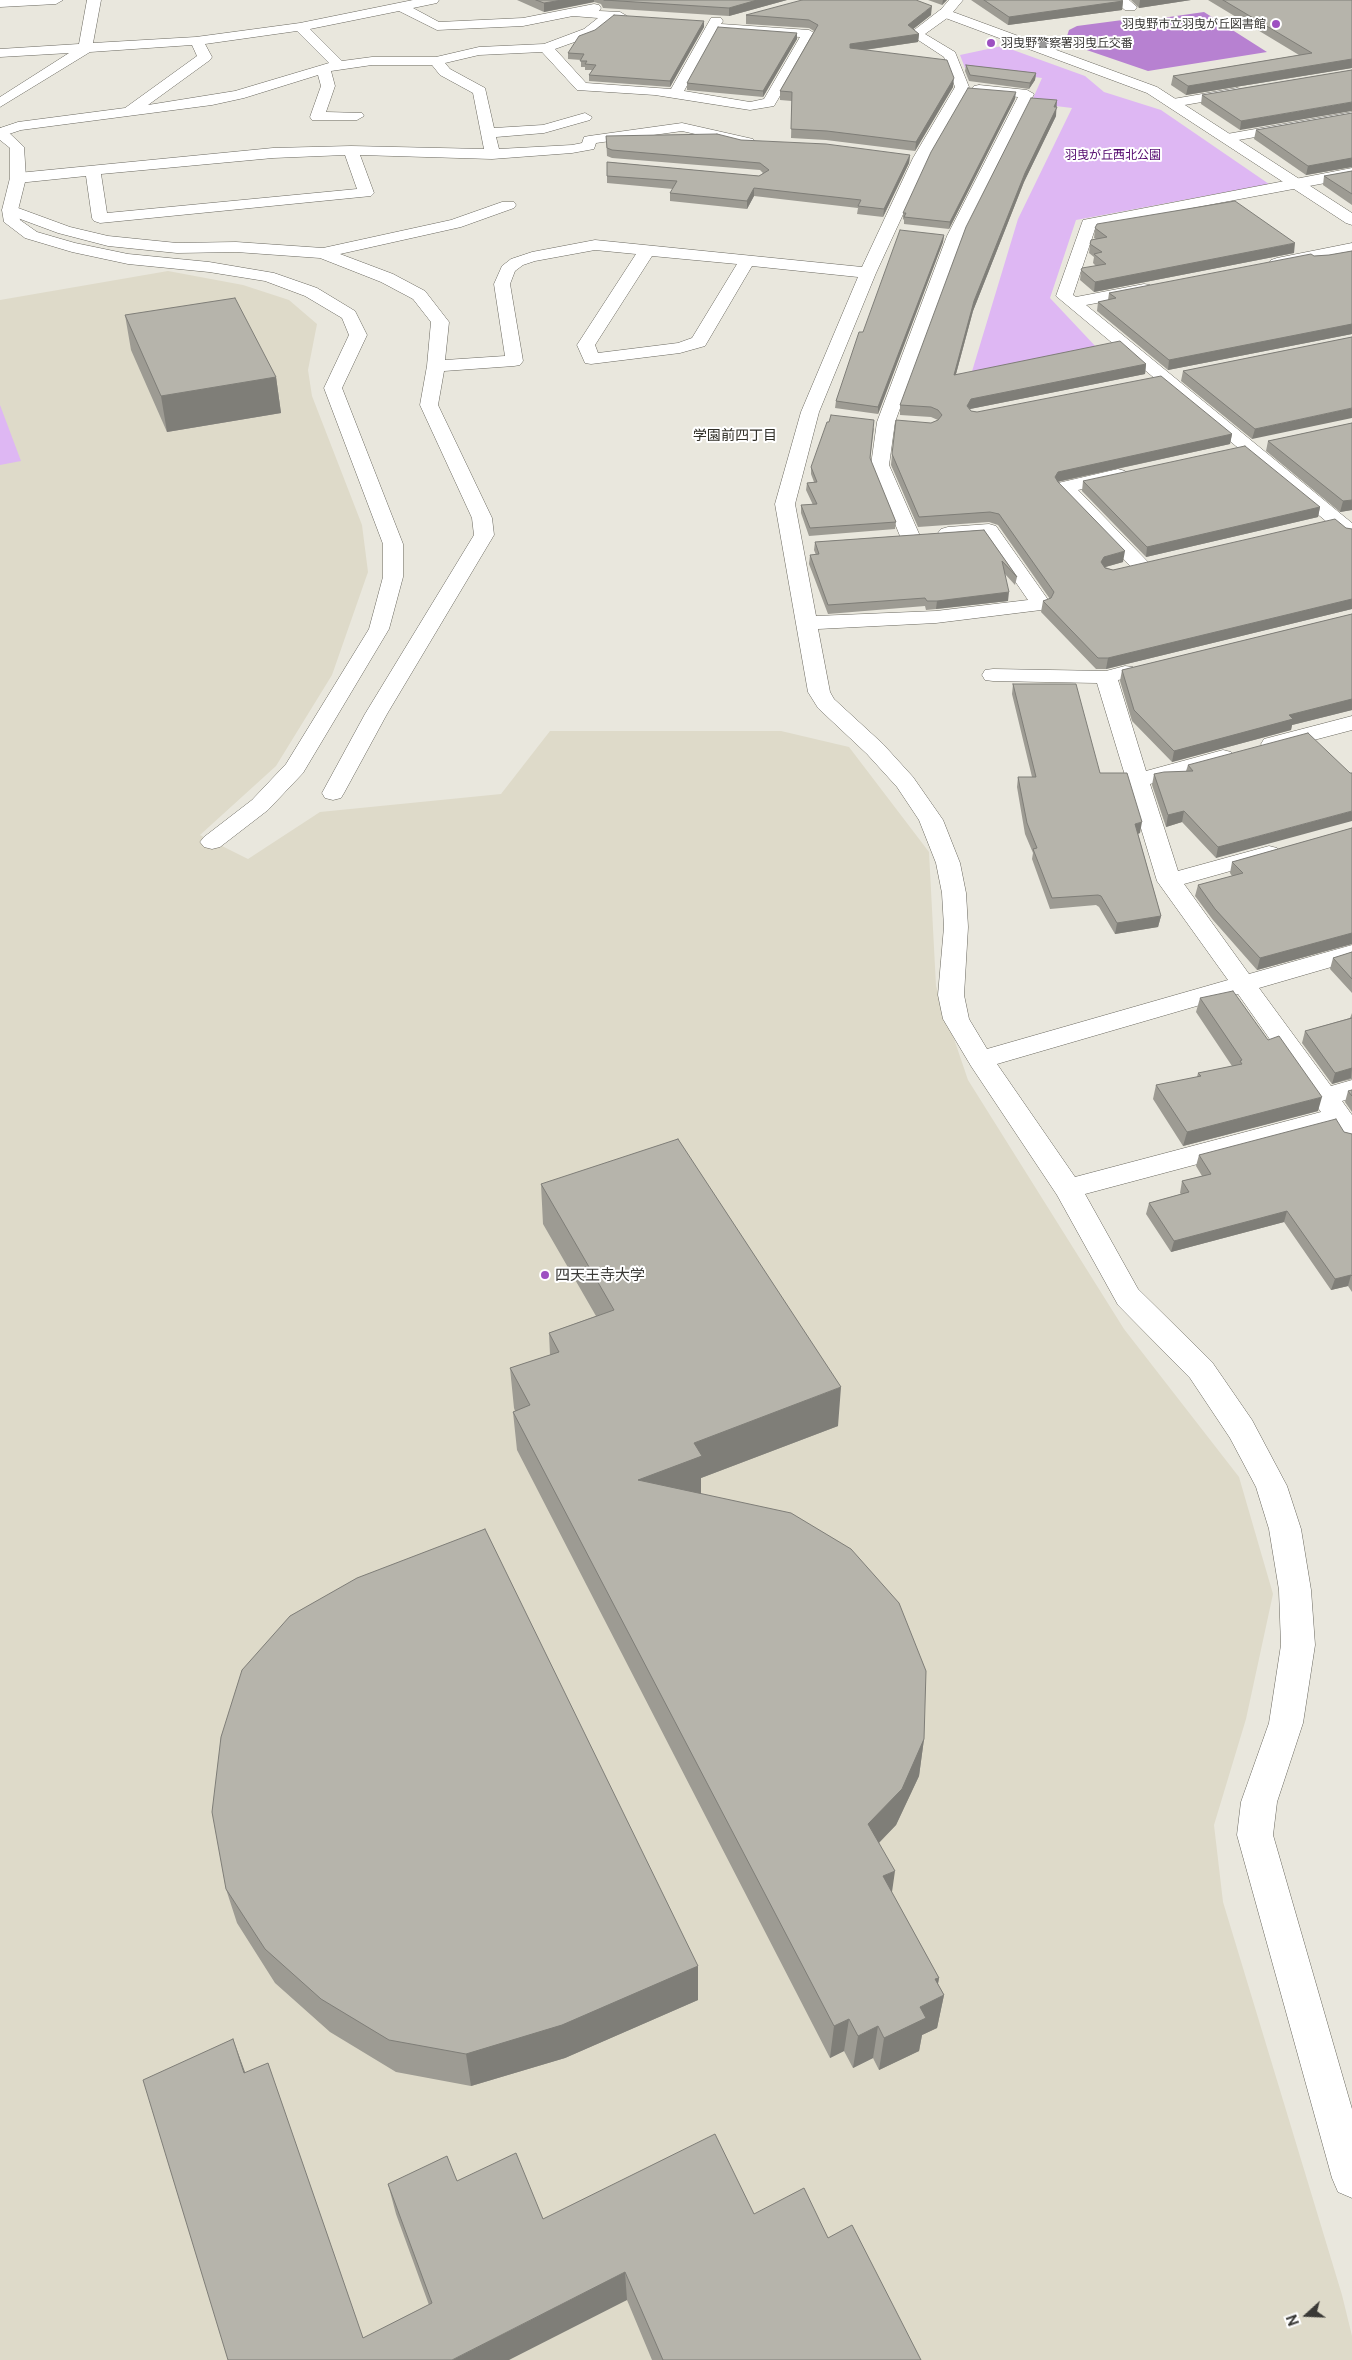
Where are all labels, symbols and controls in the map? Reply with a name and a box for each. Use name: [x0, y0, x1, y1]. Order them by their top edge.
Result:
place label: 羽曳野市立羽曳が丘図書館: [1122, 17, 1266, 31]
marker: 羽曳野市立羽曳が丘図書館: [1270, 18, 1282, 30]
place label: 羽曳野警察署羽曳丘交番: [1001, 36, 1133, 50]
marker: 羽曳野警察署羽曳丘交番: [985, 37, 997, 49]
park label: 羽曳が丘西北公園: [1065, 148, 1161, 162]
district label: 学園前四丁目: [693, 428, 777, 444]
place label: 四天王寺大学: [555, 1266, 645, 1284]
marker: 四天王寺大学: [539, 1269, 551, 1281]
north arrow: [1282, 2290, 1332, 2340]
text: N: [1284, 2312, 1302, 2328]

